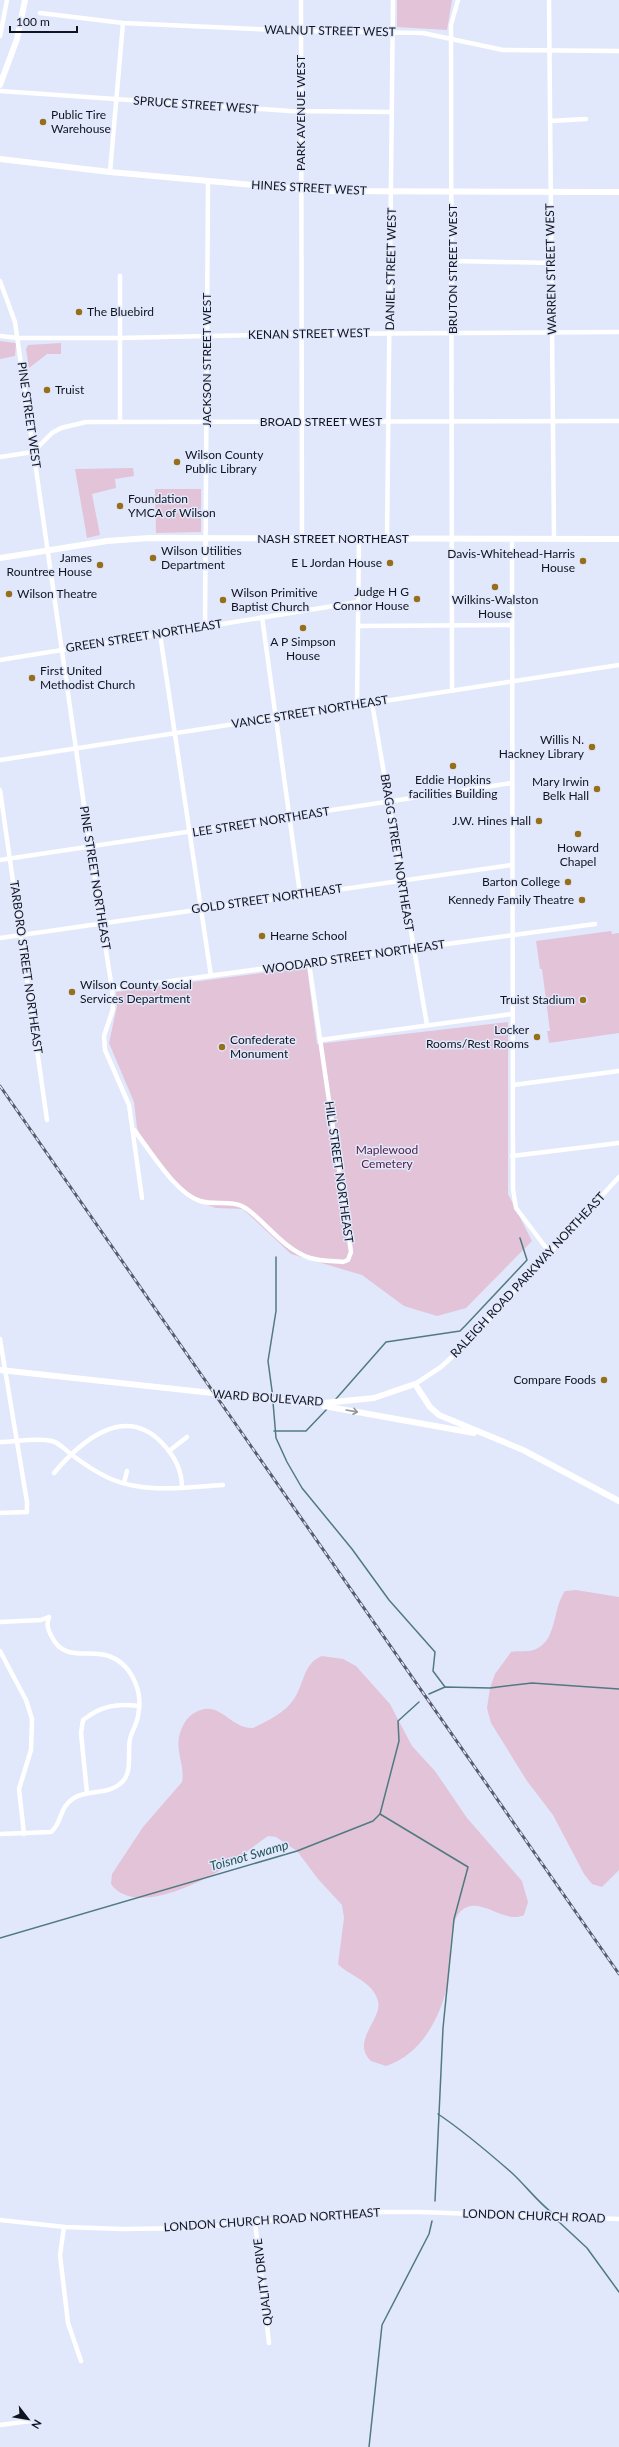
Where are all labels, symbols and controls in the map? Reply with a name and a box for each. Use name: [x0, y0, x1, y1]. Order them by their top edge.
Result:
scale bar: [10, 8, 77, 34]
text: 100 m: [16, 14, 50, 29]
street label: WALNUT STREET WEST: [264, 22, 396, 39]
street label: PARK AVENUE WEST: [293, 55, 308, 171]
street label: SPRUCE STREET WEST: [133, 93, 259, 116]
place label: Public Tire Warehouse: [51, 107, 111, 136]
marker: Public Tire Warehouse: [38, 117, 48, 127]
street label: HINES STREET WEST: [251, 177, 367, 198]
street label: WARREN STREET WEST: [542, 203, 559, 335]
street label: BRUTON STREET WEST: [445, 204, 460, 334]
street label: DANIEL STREET WEST: [382, 207, 399, 331]
street label: JACKSON STREET WEST: [199, 293, 214, 427]
place label: The Bluebird: [87, 304, 154, 319]
marker: The Bluebird: [74, 307, 84, 317]
street label: KENAN STREET WEST: [248, 325, 370, 342]
street label: PINE STREET WEST: [15, 361, 44, 469]
place label: Truist: [55, 382, 85, 397]
marker: Truist: [42, 385, 52, 395]
street label: BROAD STREET WEST: [260, 414, 382, 429]
place label: Wilson County Public Library: [185, 447, 264, 476]
marker: Wilson County Public Library: [172, 457, 182, 467]
place label: Foundation YMCA of Wilson: [128, 491, 216, 520]
marker: Foundation YMCA of Wilson: [115, 501, 125, 511]
street label: NASH STREET NORTHEAST: [257, 531, 409, 546]
place label: Wilson Utilities Department: [161, 543, 242, 572]
place label: Davis-Whitehead-Harris House: [447, 546, 575, 575]
place label: James Rountree House: [7, 550, 92, 579]
marker: Wilson Utilities Department: [148, 553, 158, 563]
place label: E L Jordan House: [291, 555, 382, 570]
marker: Davis-Whitehead-Harris House: [578, 556, 588, 566]
marker: E L Jordan House: [385, 558, 395, 568]
marker: James Rountree House: [95, 560, 105, 570]
marker: Wilkins-Walston House: [490, 582, 500, 592]
place label: Judge H G Connor House: [333, 584, 409, 613]
place label: Wilson Primitive Baptist Church: [231, 585, 318, 614]
place label: Wilson Theatre: [17, 586, 97, 601]
marker: Wilson Theatre: [4, 589, 14, 599]
place label: Wilkins-Walston House: [452, 592, 538, 621]
marker: Judge H G Connor House: [412, 594, 422, 604]
marker: Wilson Primitive Baptist Church: [218, 595, 228, 605]
street label: GREEN STREET NORTHEAST: [65, 616, 223, 655]
marker: A P Simpson House: [298, 623, 308, 633]
place label: A P Simpson House: [270, 634, 336, 663]
place label: First United Methodist Church: [40, 663, 135, 692]
marker: First United Methodist Church: [27, 673, 37, 683]
street label: VANCE STREET NORTHEAST: [230, 692, 389, 731]
place label: Willis N. Hackney Library: [499, 732, 585, 761]
marker: Willis N. Hackney Library: [587, 742, 597, 752]
marker: Eddie Hopkins facilities Building: [448, 761, 458, 771]
place label: Eddie Hopkins facilities Building: [408, 772, 498, 801]
street label: BRAGG STREET NORTHEAST: [378, 773, 417, 933]
place label: Mary Irwin Belk Hall: [532, 774, 589, 803]
marker: Mary Irwin Belk Hall: [592, 784, 602, 794]
street label: LEE STREET NORTHEAST: [191, 803, 331, 840]
street label: PINE STREET NORTHEAST: [77, 805, 114, 951]
place label: J.W. Hines Hall: [452, 813, 531, 828]
marker: J.W. Hines Hall: [534, 816, 544, 826]
marker: Howard Chapel: [573, 829, 583, 839]
place label: Howard Chapel: [557, 840, 599, 869]
place label: Barton College: [482, 874, 560, 889]
marker: Barton College: [563, 877, 573, 887]
street label: TARBORO STREET NORTHEAST: [7, 879, 46, 1055]
street label: GOLD STREET NORTHEAST: [190, 880, 343, 917]
place label: Kennedy Family Theatre: [448, 892, 574, 907]
marker: Kennedy Family Theatre: [577, 895, 587, 905]
place label: Hearne School: [270, 928, 347, 943]
marker: Hearne School: [257, 931, 267, 941]
street label: WOODARD STREET NORTHEAST: [262, 936, 446, 977]
place label: Wilson County Social Services Department: [80, 977, 192, 1006]
marker: Wilson County Social Services Department: [67, 987, 77, 997]
place label: Truist Stadium: [500, 992, 575, 1007]
marker: Truist Stadium: [578, 995, 588, 1005]
place label: Locker Rooms/Rest Rooms: [426, 1022, 530, 1051]
place label: Confederate Monument: [230, 1032, 295, 1061]
marker: Locker Rooms/Rest Rooms: [532, 1032, 542, 1042]
marker: Confederate Monument: [217, 1042, 227, 1052]
street label: HILL STREET NORTHEAST: [322, 1100, 357, 1244]
park label: Maplewood Cemetery: [356, 1142, 418, 1171]
street label: RALEIGH ROAD PARKWAY NORTHEAST: [447, 1189, 608, 1360]
place label: Compare Foods: [513, 1372, 596, 1387]
marker: Compare Foods: [599, 1375, 609, 1385]
street label: WARD BOULEVARD: [212, 1386, 324, 1409]
one-way arrow: [346, 1407, 359, 1415]
water label: Toisnot Swamp: [208, 1836, 290, 1874]
street label: LONDON CHURCH ROAD NORTHEAST: [163, 2204, 381, 2235]
street label: LONDON CHURCH ROAD: [462, 2206, 606, 2225]
street label: QUALITY DRIVE: [250, 2237, 275, 2327]
north arrow: [8, 2399, 48, 2439]
text: N: [29, 2417, 45, 2431]

